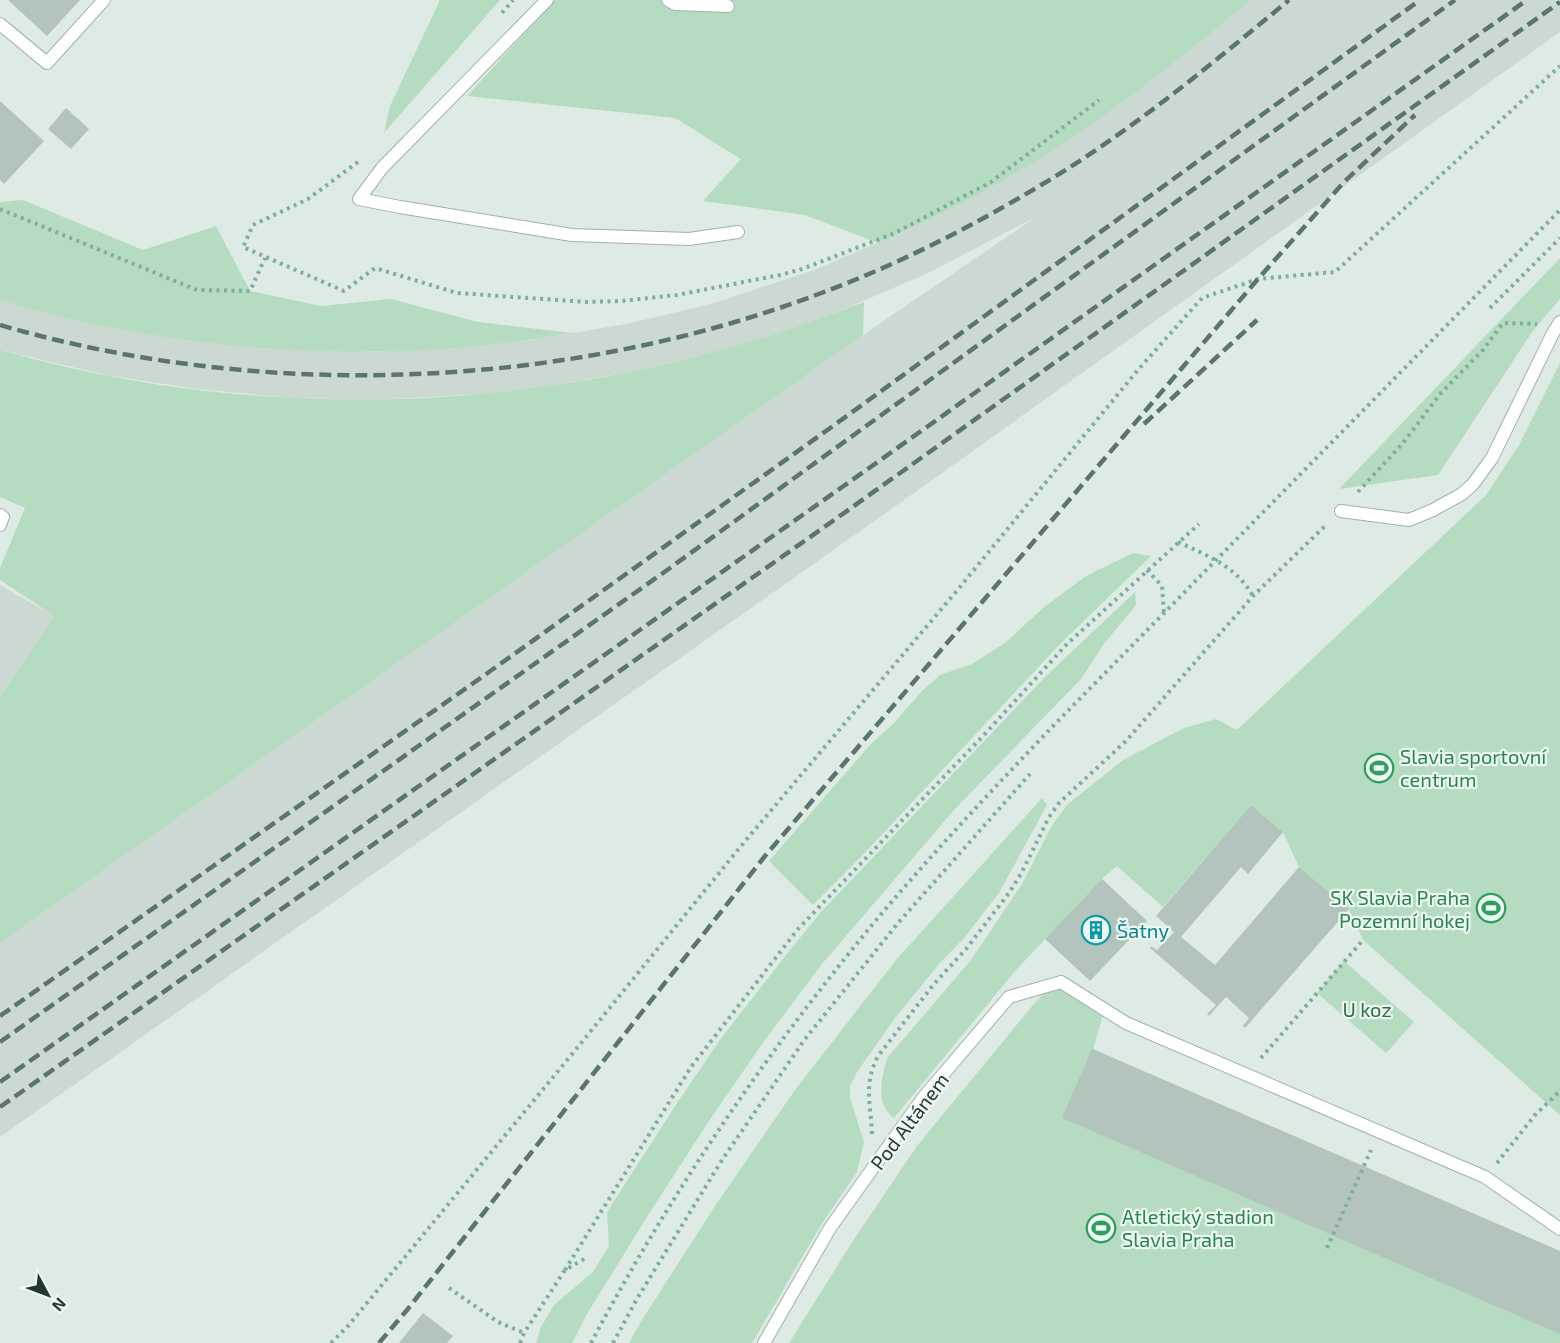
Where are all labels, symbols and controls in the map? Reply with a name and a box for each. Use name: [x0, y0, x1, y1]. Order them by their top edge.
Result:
place label: Slavia sportovní centrum: [1400, 744, 1547, 791]
sports icon: Slavia sportovní centrum: [1363, 752, 1395, 784]
place label: SK Slavia Praha Pozemní hokej: [1330, 885, 1470, 932]
sports icon: SK Slavia Praha Pozemní hokej: [1475, 892, 1507, 924]
building icon: Šatny: [1080, 914, 1112, 946]
place label: Šatny: [1117, 918, 1169, 942]
park label: U koz: [1342, 997, 1392, 1021]
street label: Pod Altánem: [865, 1068, 953, 1174]
place label: Atletický stadion Slavia Praha: [1122, 1204, 1274, 1251]
sports icon: Atletický stadion Slavia Praha: [1085, 1212, 1117, 1244]
north arrow: [18, 1265, 78, 1325]
text: N: [49, 1295, 71, 1316]

